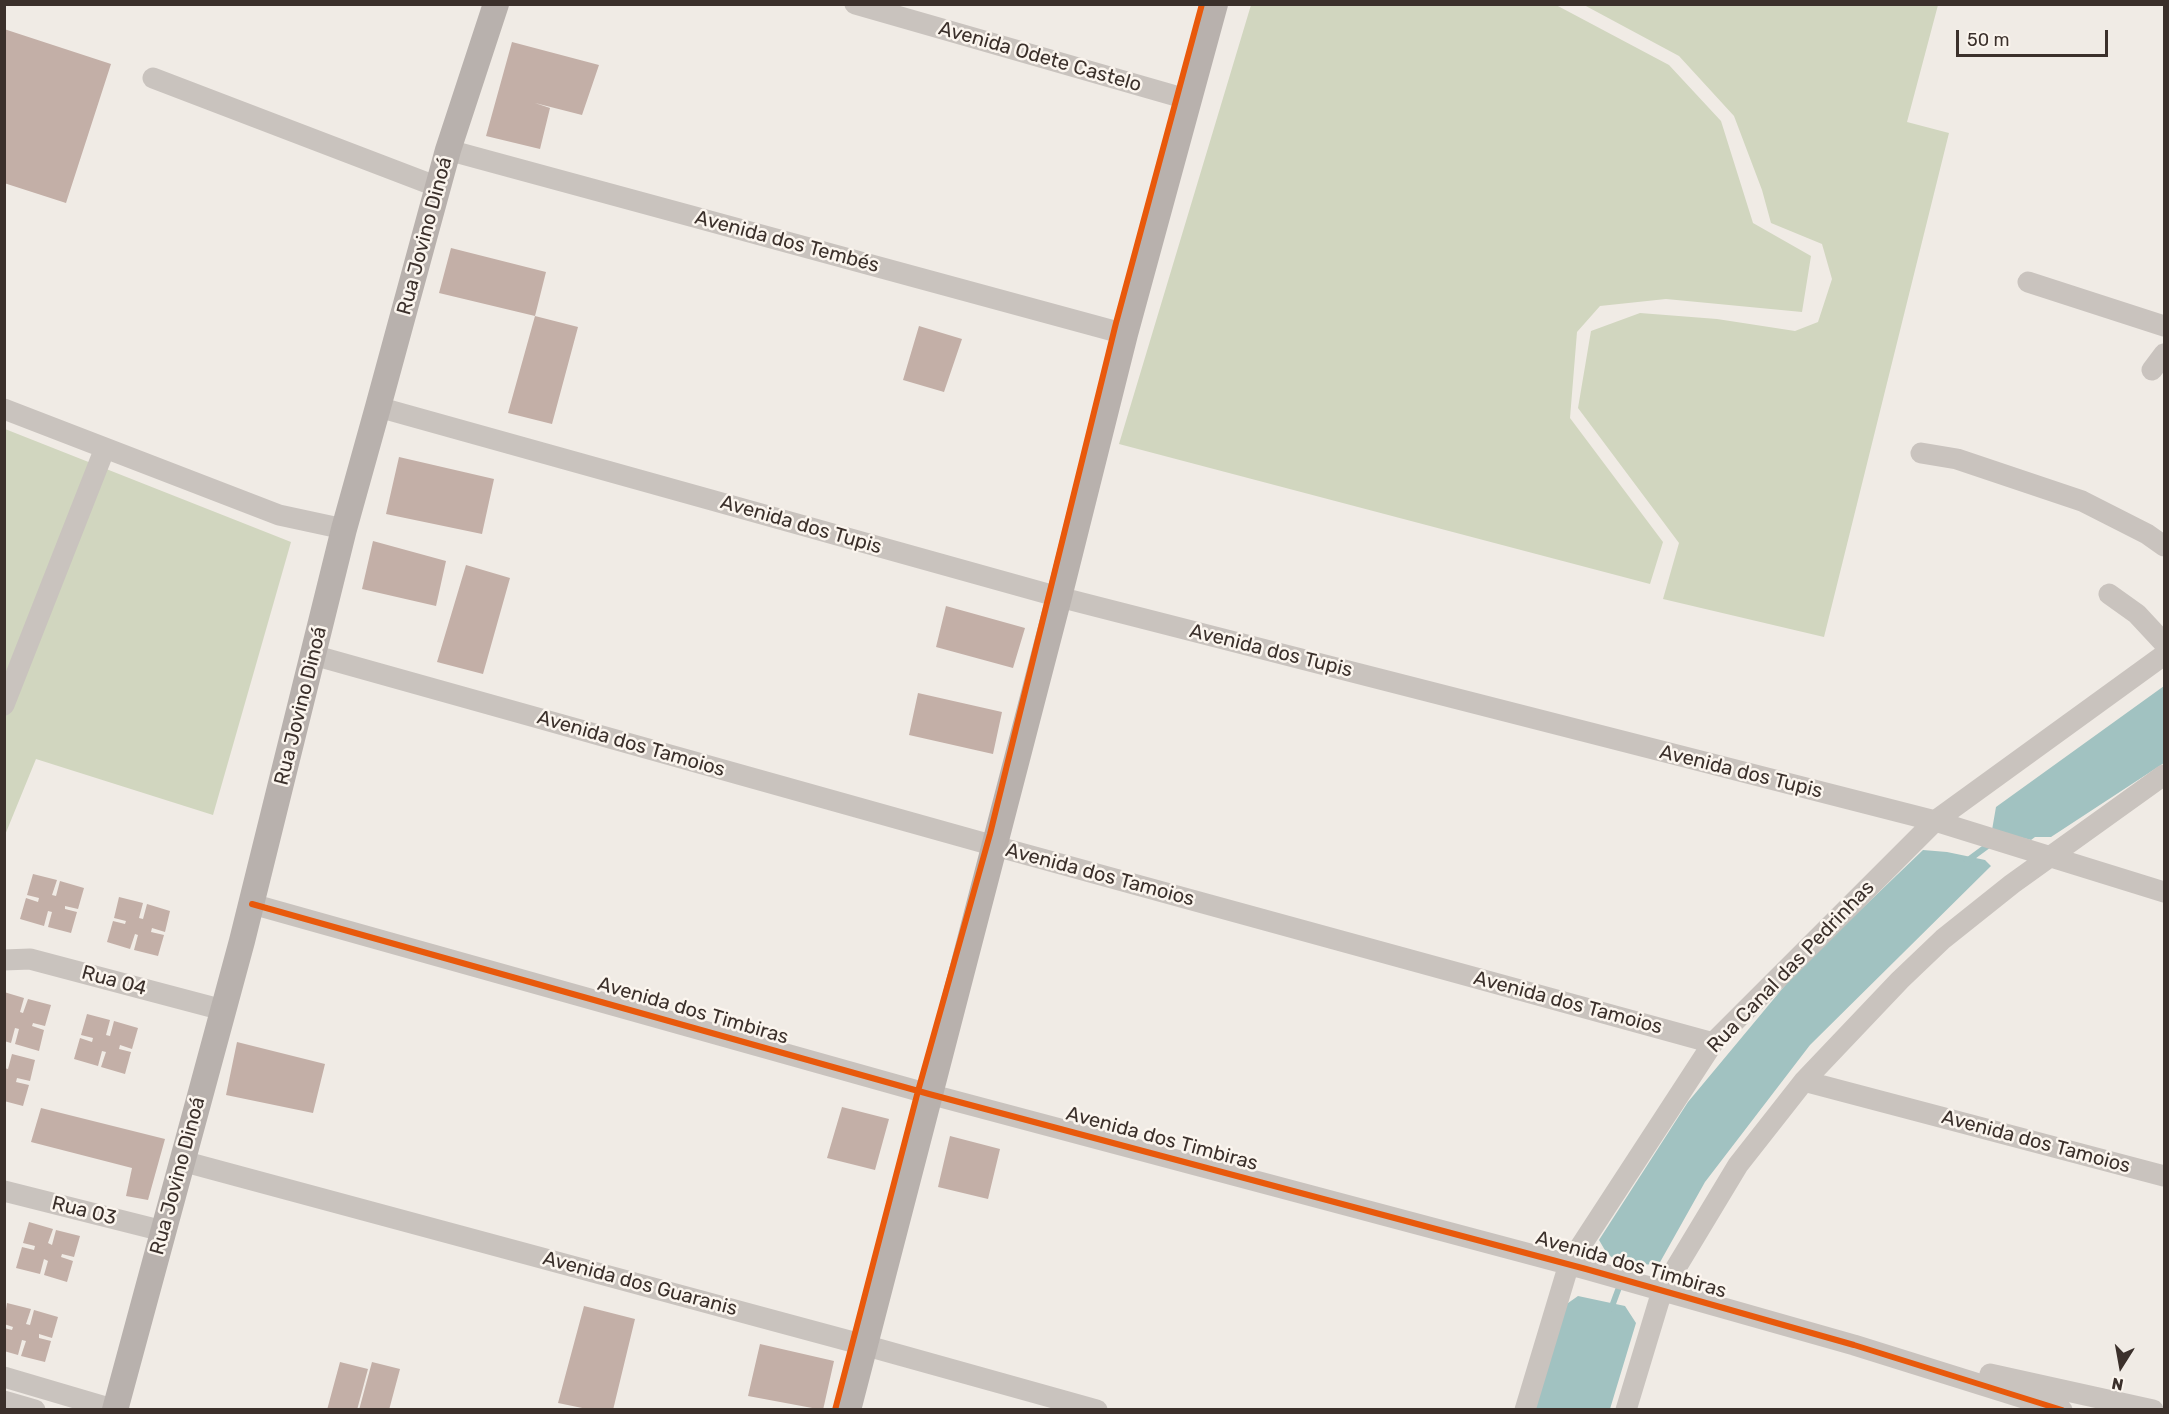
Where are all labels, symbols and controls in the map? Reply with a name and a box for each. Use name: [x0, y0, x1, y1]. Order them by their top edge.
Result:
street label: Avenida Odete Castelo: [936, 17, 1144, 97]
scale bar: [1959, 18, 2110, 56]
text: 50 m: [1967, 29, 2010, 51]
street label: Rua Jovino Dinoá: [392, 154, 458, 318]
street label: Avenida dos Tembés: [692, 206, 882, 278]
street label: Avenida dos Tupis: [717, 490, 885, 560]
street label: Avenida dos Tupis: [1187, 619, 1355, 683]
street label: Rua Jovino Dinoá: [270, 624, 332, 788]
street label: Avenida dos Tamoios: [534, 706, 728, 782]
street label: Avenida dos Tupis: [1657, 740, 1825, 804]
street label: Avenida dos Tamoios: [1003, 838, 1197, 912]
street label: Rua Canal das Pedrinhas: [1702, 876, 1880, 1058]
street label: Rua 04: [79, 961, 149, 1001]
street label: Avenida dos Tamoios: [1471, 966, 1665, 1040]
street label: Avenida dos Timbiras: [595, 972, 791, 1050]
street label: Rua Jovino Dinoá: [145, 1094, 211, 1258]
street label: Avenida dos Timbiras: [1063, 1102, 1261, 1176]
street label: Avenida dos Tamoios: [1939, 1105, 2133, 1179]
street label: Rua 03: [49, 1191, 119, 1231]
street label: Avenida dos Timbiras: [1533, 1226, 1729, 1304]
street label: Avenida dos Guaranis: [540, 1246, 740, 1322]
north arrow: [2091, 1336, 2151, 1396]
text: N: [2110, 1374, 2125, 1395]

